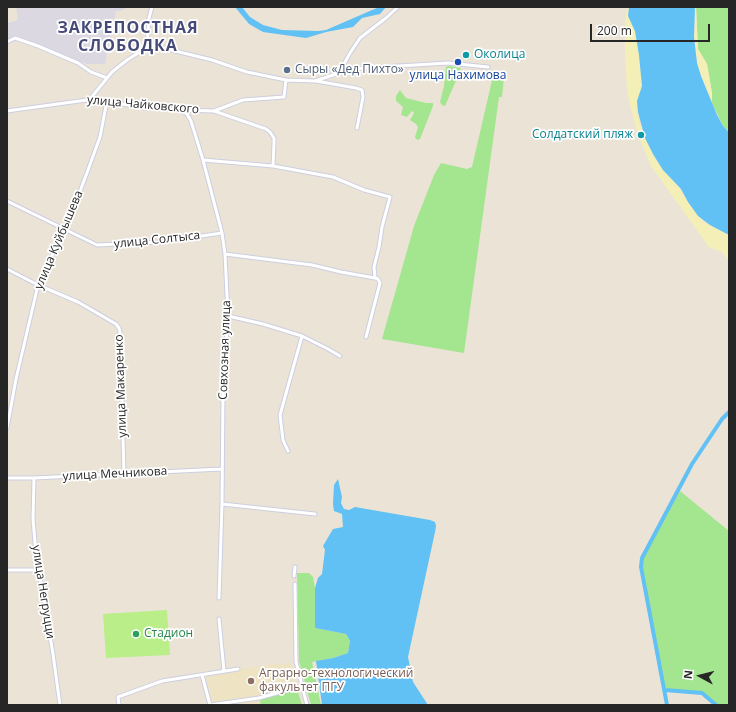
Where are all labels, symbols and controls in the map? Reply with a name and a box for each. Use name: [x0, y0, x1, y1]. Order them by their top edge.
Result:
scale bar: [592, 16, 712, 42]
district label: ЗАКРЕПОСТНАЯ СЛОБОДКА: [57, 18, 199, 56]
text: 200 m: [597, 22, 632, 39]
place label: Околица: [474, 48, 525, 62]
marker: Околица: [461, 50, 471, 60]
marker: улица Нахимова: [453, 57, 463, 67]
place label: Сыры «Дед Пихто»: [295, 63, 404, 77]
marker: Сыры «Дед Пихто»: [282, 65, 292, 75]
place label: улица Нахимова: [410, 69, 506, 83]
street label: улица Чайковского: [86, 93, 200, 117]
place label: Солдатский пляж: [532, 128, 633, 142]
marker: Солдатский пляж: [636, 130, 646, 140]
street label: улица Куйбышева: [32, 188, 86, 292]
street label: улица Солтыса: [113, 228, 201, 252]
street label: Совхозная улица: [216, 300, 234, 400]
street label: улица Макаренко: [112, 334, 130, 438]
street label: улица Мечникова: [62, 464, 168, 484]
street label: улица Негруцци: [28, 544, 58, 640]
place label: Стадион: [144, 627, 193, 641]
marker: Стадион: [131, 629, 141, 639]
north arrow: [680, 656, 720, 696]
place label: Аграрно-технологический факультет ПГУ: [259, 667, 413, 695]
text: N: [680, 669, 696, 680]
marker: Аграрно-технологический факультет ПГУ: [246, 676, 256, 686]

